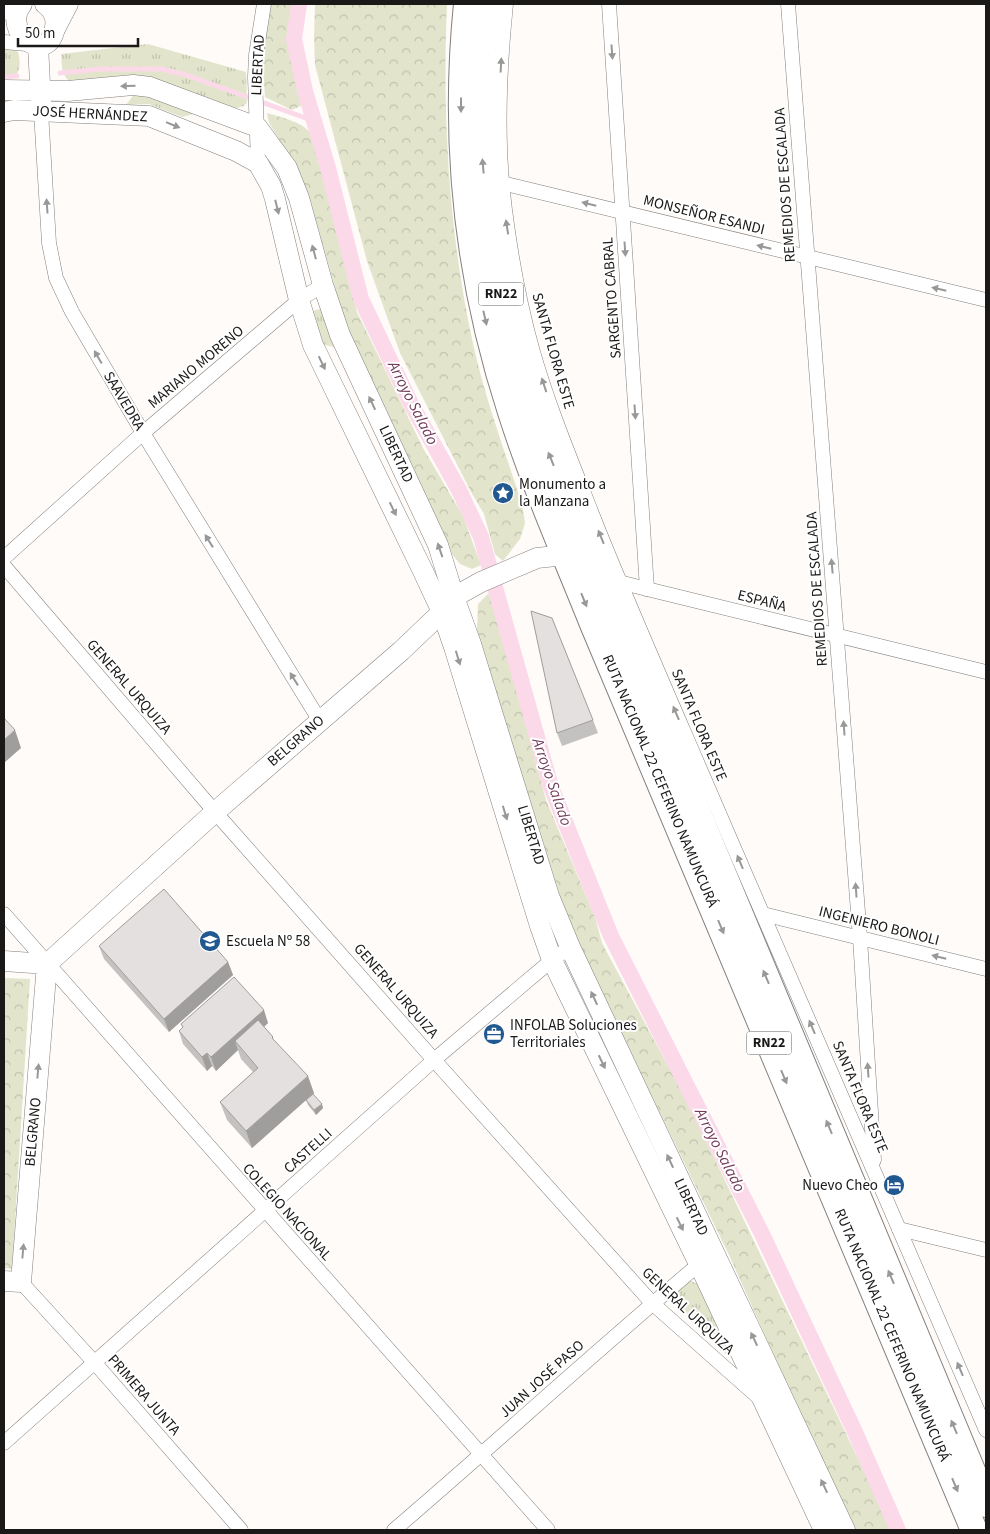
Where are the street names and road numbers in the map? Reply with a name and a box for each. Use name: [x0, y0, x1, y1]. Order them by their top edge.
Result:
street label: LIBERTAD: [246, 34, 270, 96]
street label: JOSÉ HERNÁNDEZ: [32, 101, 148, 127]
street label: REMEDIOS DE ESCALADA: [769, 106, 801, 263]
street label: MONSEÑOR ESANDI: [641, 190, 767, 240]
street label: SARGENTO CABRAL: [597, 237, 627, 359]
road number: RN22: [478, 282, 524, 306]
street label: SANTA FLORA ESTE: [526, 290, 580, 412]
street label: MARIANO MORENO: [144, 321, 248, 413]
street label: SAAVEDRA: [98, 368, 150, 435]
street label: LIBERTAD: [374, 422, 418, 486]
street label: REMEDIOS DE ESCALADA: [801, 510, 833, 667]
street label: ESPAÑA: [735, 585, 789, 617]
street label: GENERAL URQUIZA: [82, 635, 177, 740]
street label: RUTA NACIONAL 22 CEFERINO NAMUNCURÁ: [597, 651, 723, 911]
street label: SANTA FLORA ESTE: [666, 666, 732, 784]
street label: BELGRANO: [263, 710, 329, 772]
street label: LIBERTAD: [512, 803, 550, 867]
street label: INGENIERO BONOLI: [817, 901, 941, 951]
street label: GENERAL URQUIZA: [349, 939, 444, 1044]
road number: RN22: [746, 1032, 792, 1054]
street label: SANTA FLORA ESTE: [827, 1038, 893, 1156]
street label: BELGRANO: [20, 1097, 46, 1167]
street label: CASTELLI: [279, 1123, 337, 1179]
street label: COLEGIO NACIONAL: [237, 1159, 337, 1265]
street label: LIBERTAD: [669, 1175, 713, 1239]
street label: RUTA NACIONAL 22 CEFERINO NAMUNCURÁ: [829, 1205, 955, 1465]
street label: GENERAL URQUIZA: [637, 1263, 740, 1360]
street label: JUAN JOSÉ PASO: [495, 1335, 589, 1423]
street label: PRIMERA JUNTA: [103, 1350, 186, 1441]

